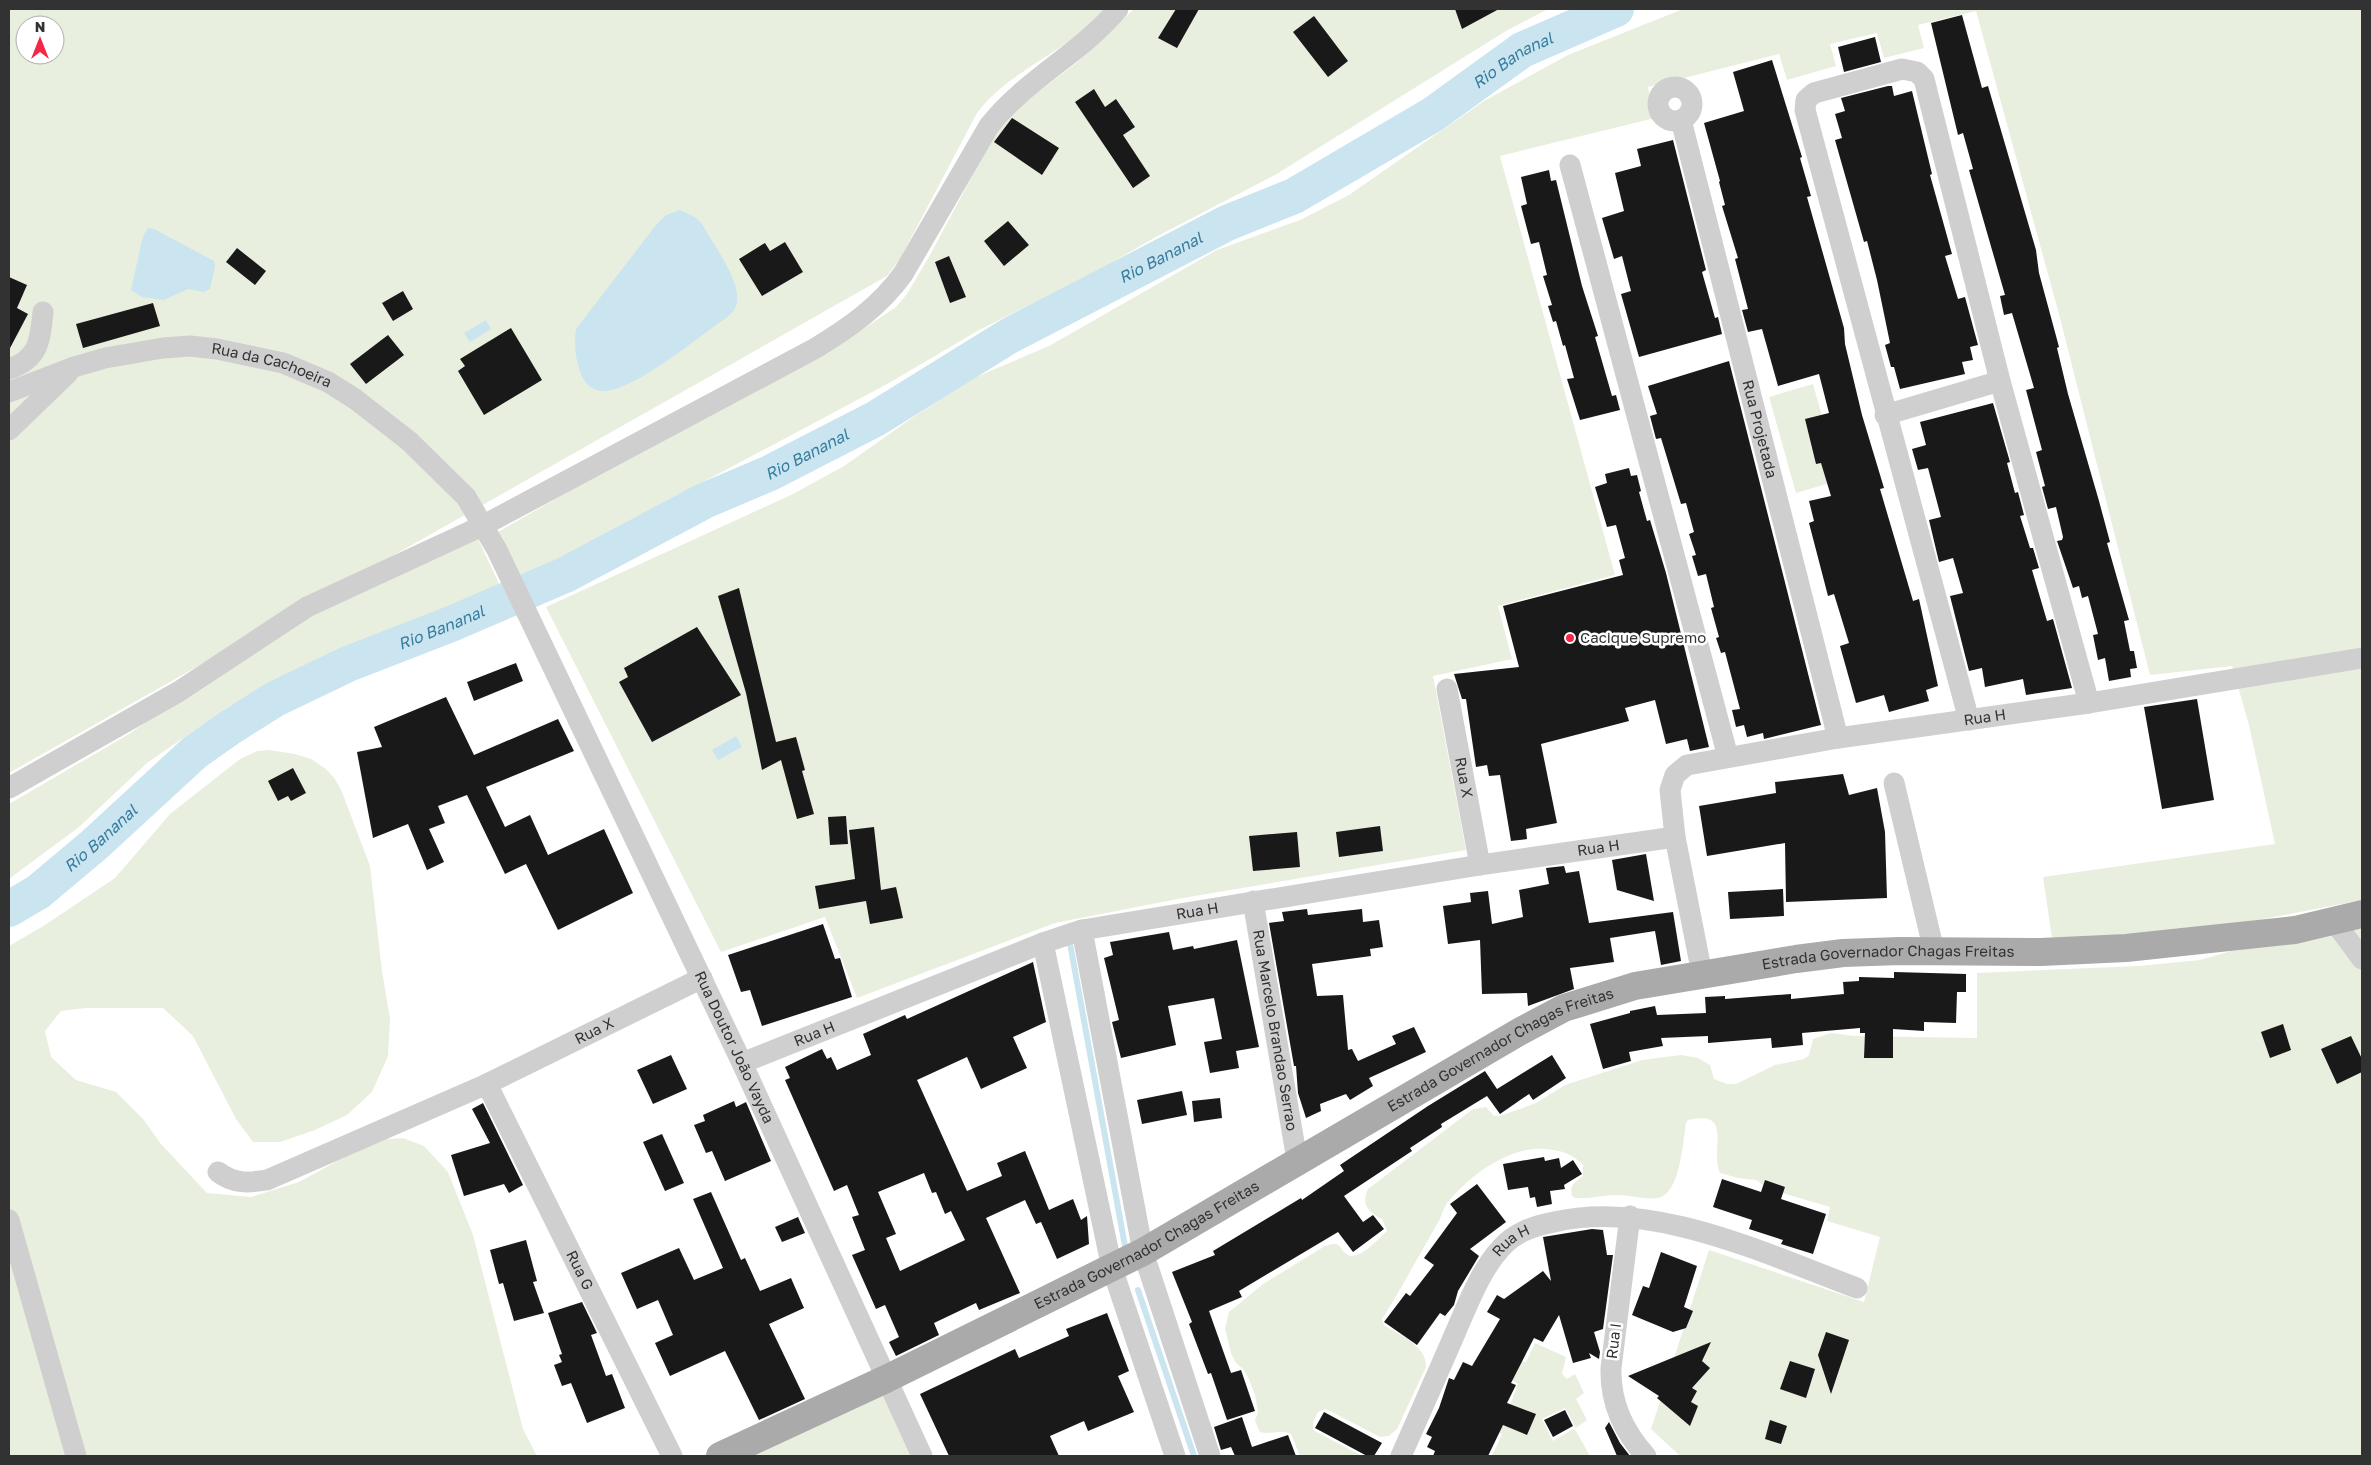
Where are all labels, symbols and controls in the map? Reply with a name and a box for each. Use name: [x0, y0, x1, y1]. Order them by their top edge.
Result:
north arrow: [15, 15, 65, 65]
text: N: [35, 18, 45, 35]
water label: Rio Bananal: [1468, 27, 1557, 93]
water label: Rio Bananal: [1115, 227, 1206, 287]
street label: Rua da Cachoeira: [211, 338, 335, 391]
street label: Rua Projetada: [1739, 378, 1782, 480]
water label: Rio Bananal: [761, 424, 853, 484]
water label: Rio Bananal: [395, 601, 488, 654]
place label: Cacique Supremo: [1580, 628, 1706, 646]
marker: Cacique Supremo: [1564, 632, 1576, 644]
street label: Rua H: [1962, 705, 2007, 728]
street label: Rua X: [1452, 755, 1477, 799]
water label: Rio Bananal: [60, 800, 142, 876]
street label: Rua H: [1576, 835, 1621, 859]
street label: Rua H: [1175, 898, 1220, 922]
street label: Rua Marcelo Brandao Serrao: [1250, 928, 1302, 1132]
street label: Estrada Governador Chagas Freitas: [1760, 941, 2015, 973]
street label: Rua Doutor João Vayda: [691, 968, 778, 1126]
street label: Estrada Governador Chagas Freitas: [1384, 983, 1616, 1115]
street label: Rua X: [571, 1013, 616, 1047]
street label: Rua H: [791, 1017, 837, 1049]
street label: Estrada Governador Chagas Freitas: [1031, 1176, 1262, 1313]
street label: Rua H: [1488, 1220, 1532, 1260]
street label: Rua G: [563, 1247, 598, 1293]
street label: Rua I: [1602, 1322, 1624, 1360]

